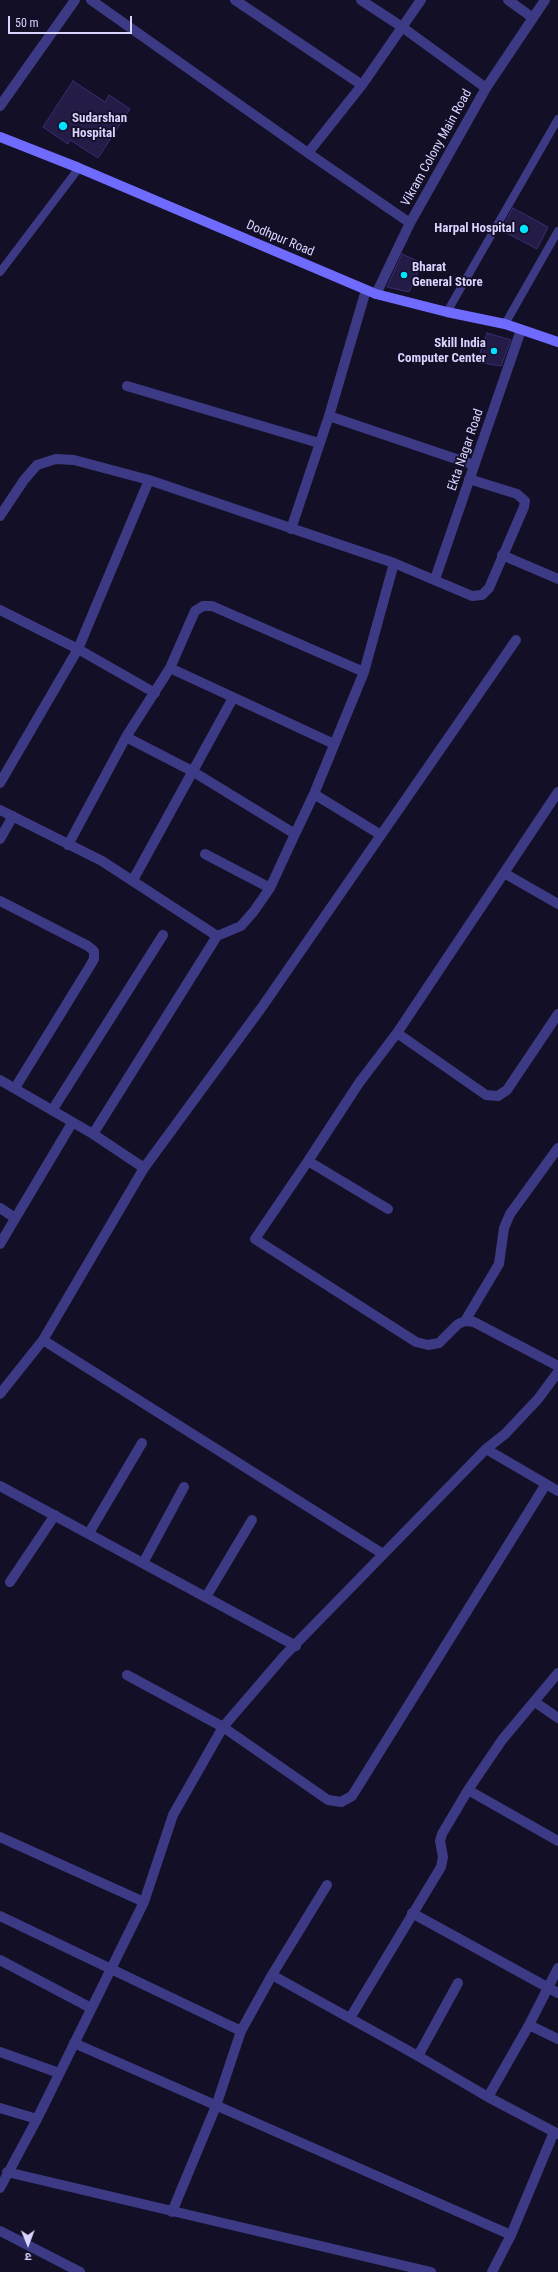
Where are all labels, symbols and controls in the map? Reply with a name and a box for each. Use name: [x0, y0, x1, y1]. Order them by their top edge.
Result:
scale bar: [10, 8, 134, 34]
text: 50 m: [15, 16, 39, 30]
street label: Vikram Colony Main Road: [398, 87, 476, 209]
place label: Sudarshan Hospital: [72, 111, 127, 142]
marker: Sudarshan Hospital: [57, 120, 69, 132]
street label: Dodhpur Road: [244, 218, 316, 260]
place label: Harpal Hospital: [434, 221, 515, 237]
marker: Harpal Hospital: [518, 223, 530, 235]
place label: Bharat General Store: [412, 260, 483, 291]
marker: Bharat General Store: [399, 270, 409, 280]
place label: Skill India Computer Center: [398, 336, 486, 367]
marker: Skill India Computer Center: [489, 346, 499, 356]
street label: Ekta Nagar Road: [445, 407, 487, 493]
north arrow: [8, 2224, 48, 2264]
text: उ: [25, 2250, 32, 2263]

